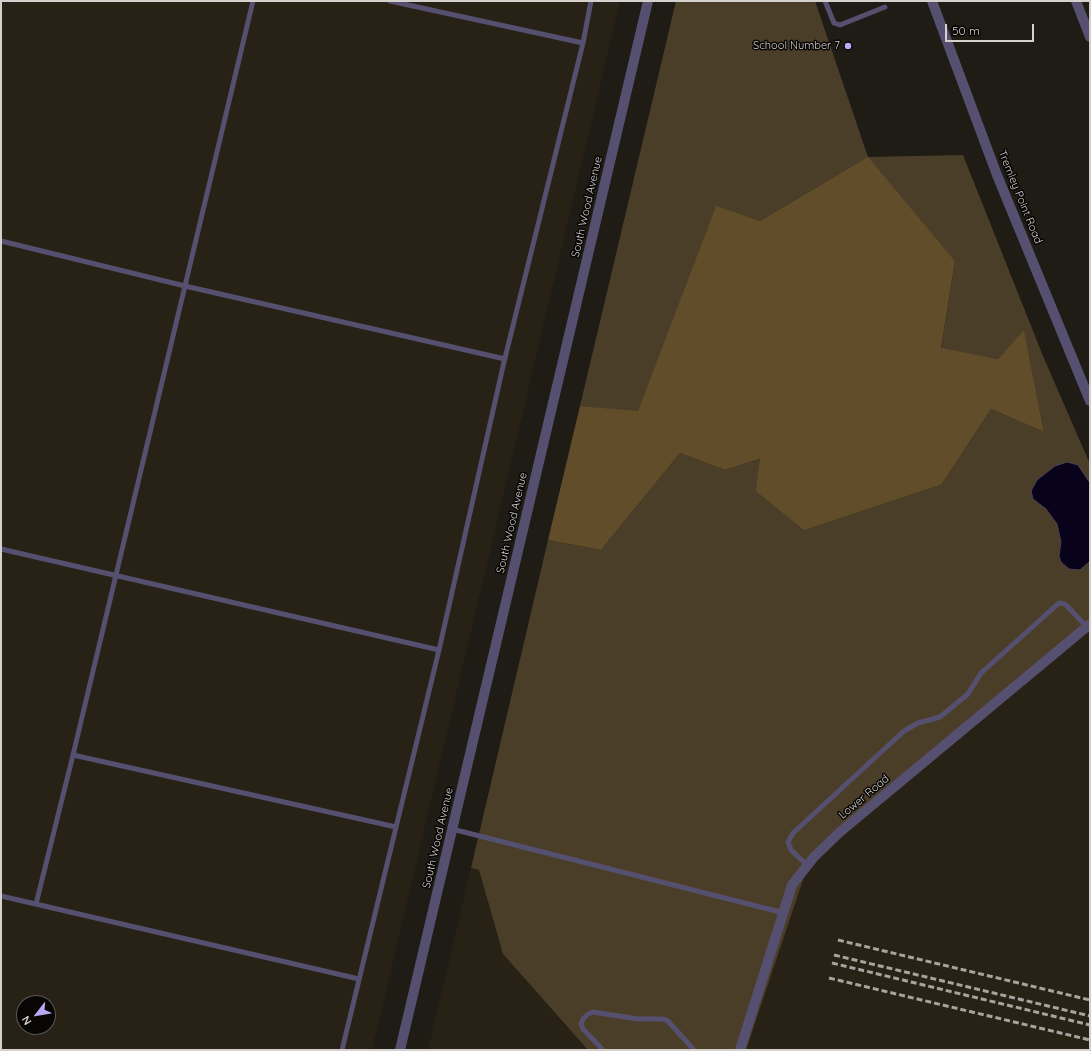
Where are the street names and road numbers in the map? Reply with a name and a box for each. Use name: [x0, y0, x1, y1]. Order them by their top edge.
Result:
street label: Tremley Point Road: [995, 148, 1045, 246]
street label: South Wood Avenue: [569, 155, 605, 259]
street label: South Wood Avenue: [494, 471, 530, 575]
street label: Lower Road: [836, 772, 892, 822]
street label: South Wood Avenue: [420, 786, 456, 890]

